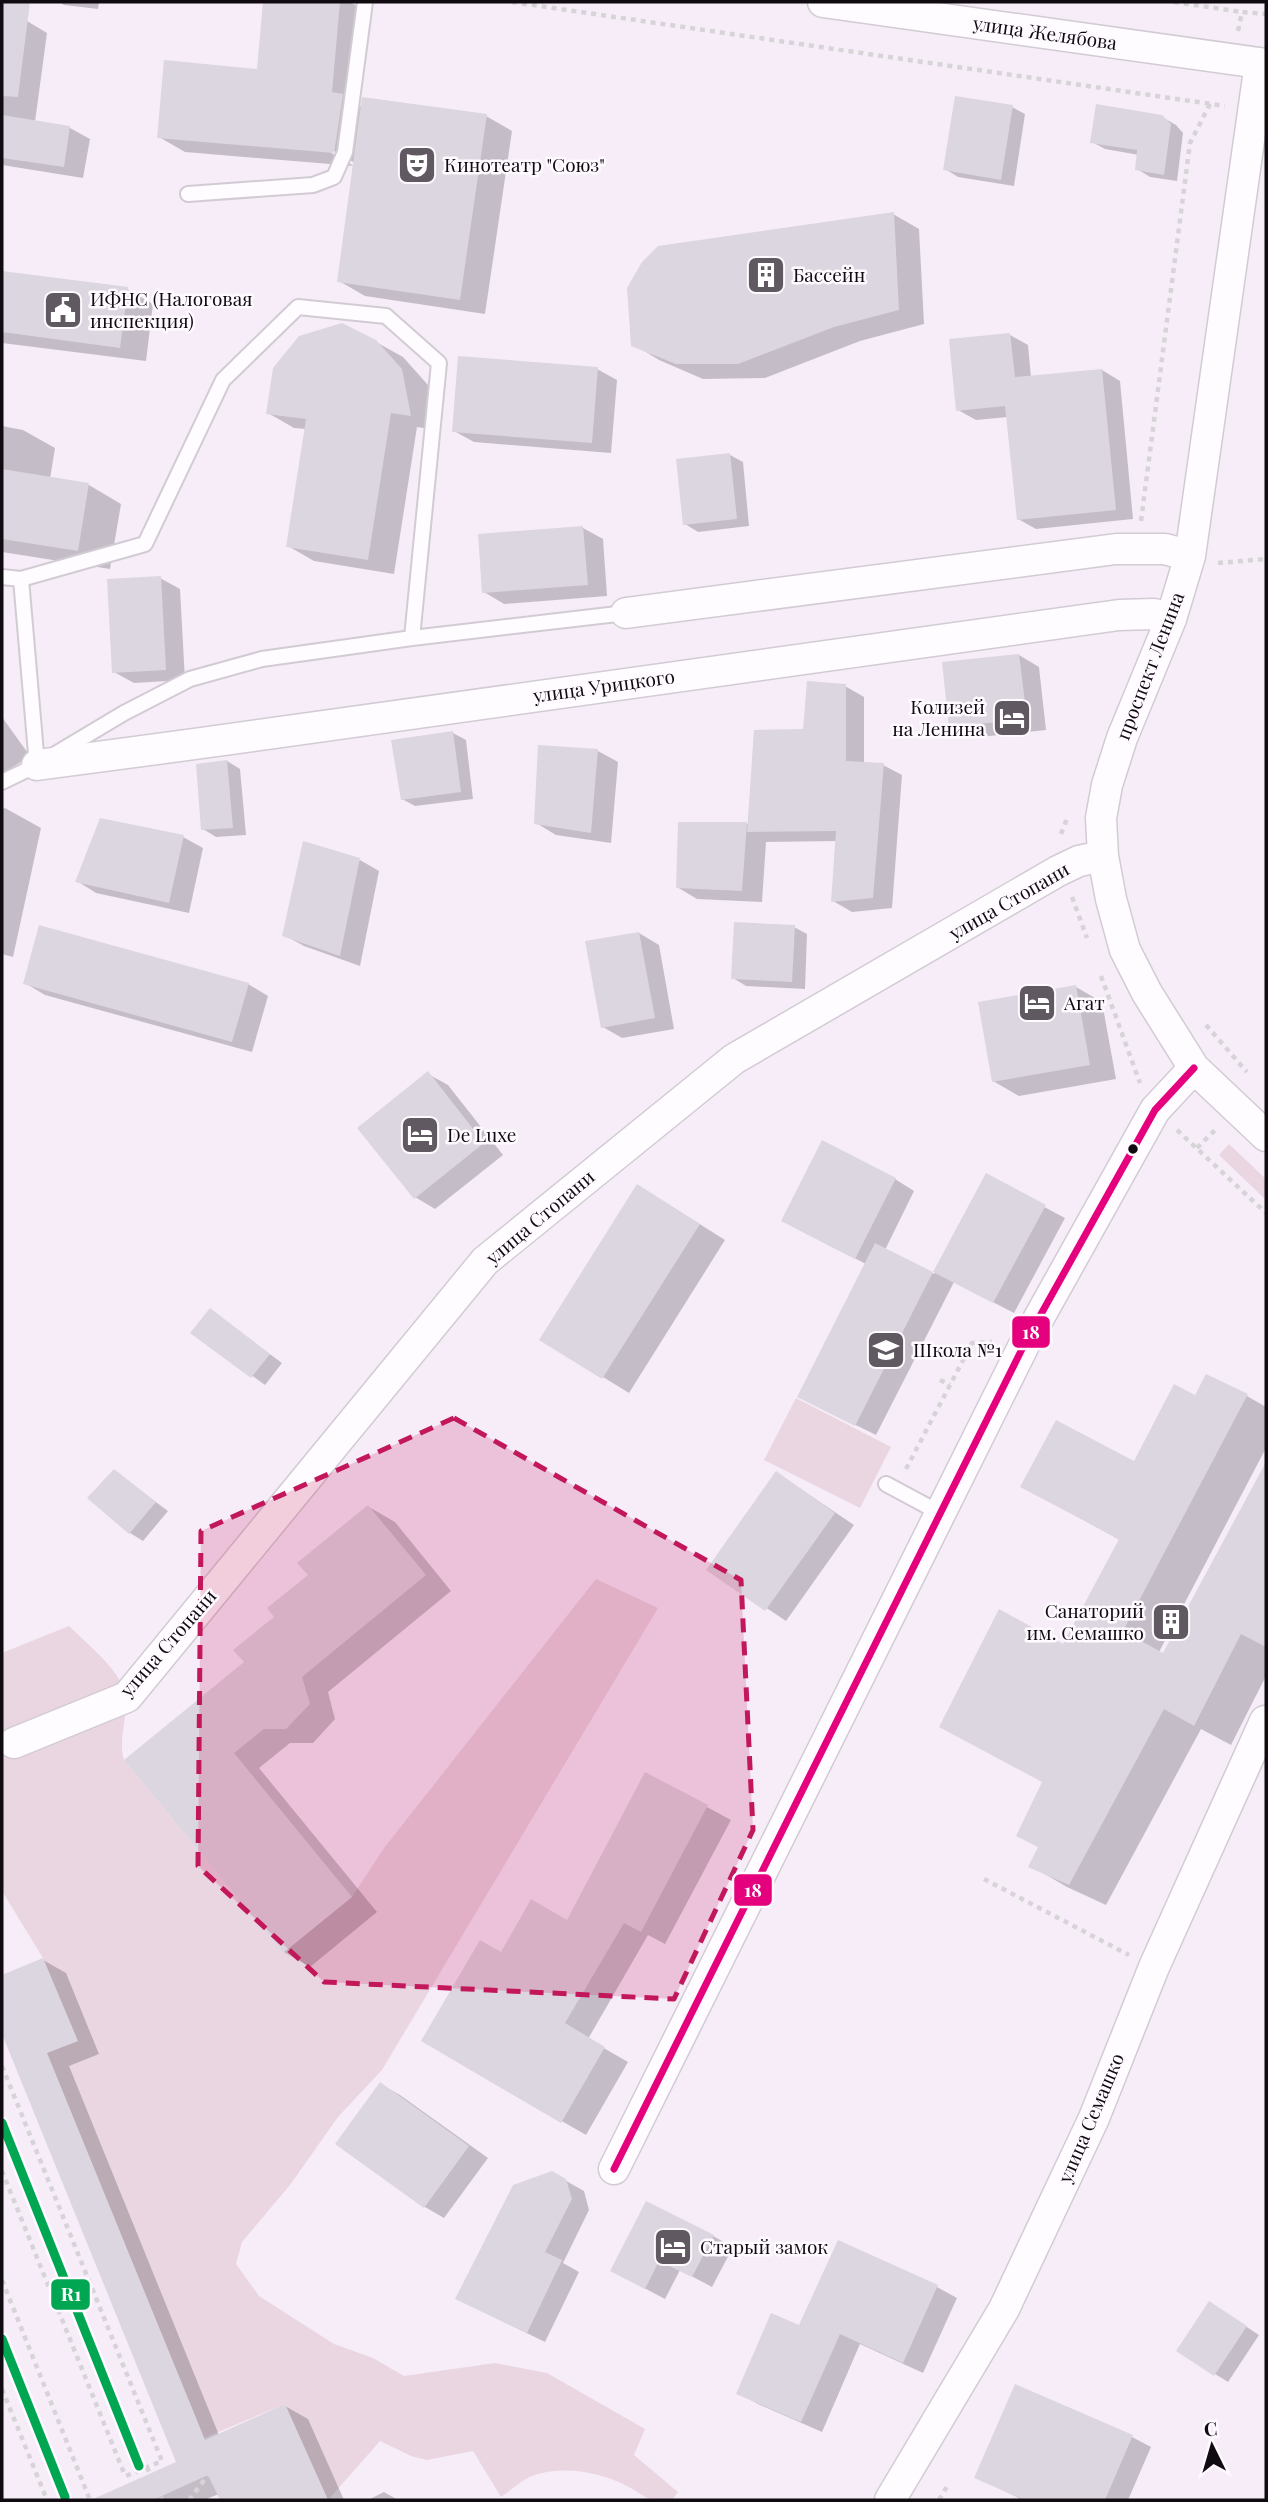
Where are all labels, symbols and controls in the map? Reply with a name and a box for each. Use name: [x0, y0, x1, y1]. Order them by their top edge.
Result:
street label: улица Желябова: [970, 9, 1119, 55]
theatre icon: Кинотеатр "Союз": [396, 144, 438, 186]
place label: Кинотеатр "Союз": [444, 151, 605, 177]
building icon: Бассейн: [745, 254, 787, 296]
place label: Бассейн: [793, 261, 866, 287]
place label: ИФНС (Налоговая инспекция): [90, 285, 252, 333]
public building icon: ИФНС (Налоговая инспекция): [42, 289, 84, 331]
street label: проспект Ленина: [1109, 587, 1189, 743]
street label: улица Урицкого: [530, 662, 676, 708]
place label: Колизей на Ленина: [892, 693, 986, 741]
hotel icon: Колизей на Ленина: [991, 697, 1033, 739]
street label: улица Стопани: [943, 855, 1073, 946]
hotel icon: Агат: [1016, 982, 1058, 1024]
place label: Агат: [1063, 989, 1105, 1015]
hotel icon: De Luxe: [399, 1114, 441, 1156]
place label: De Luxe: [447, 1121, 516, 1147]
unlabelled marker: [1126, 1142, 1140, 1156]
street label: улица Стопани: [479, 1163, 599, 1270]
line badge: 18: [1011, 1315, 1051, 1349]
text: 18: [1022, 1318, 1040, 1344]
school or university icon: Школа №1: [865, 1329, 907, 1371]
place label: Школа №1: [913, 1336, 1002, 1362]
street label: улица Стопани: [113, 1583, 221, 1702]
place label: Санаторий им. Семашко: [1026, 1597, 1144, 1645]
building icon: Санаторий им. Семашко: [1150, 1601, 1192, 1643]
line badge: 18: [733, 1873, 773, 1907]
text: 18: [744, 1876, 762, 1902]
street label: улица Семашко: [1051, 2049, 1129, 2187]
hotel icon: Старый замок: [652, 2226, 694, 2268]
place label: Старый замок: [700, 2233, 828, 2259]
line badge: R1: [50, 2278, 91, 2311]
text: R1: [61, 2280, 81, 2306]
north arrow: [1177, 2411, 1247, 2481]
text: С: [1203, 2415, 1218, 2442]

